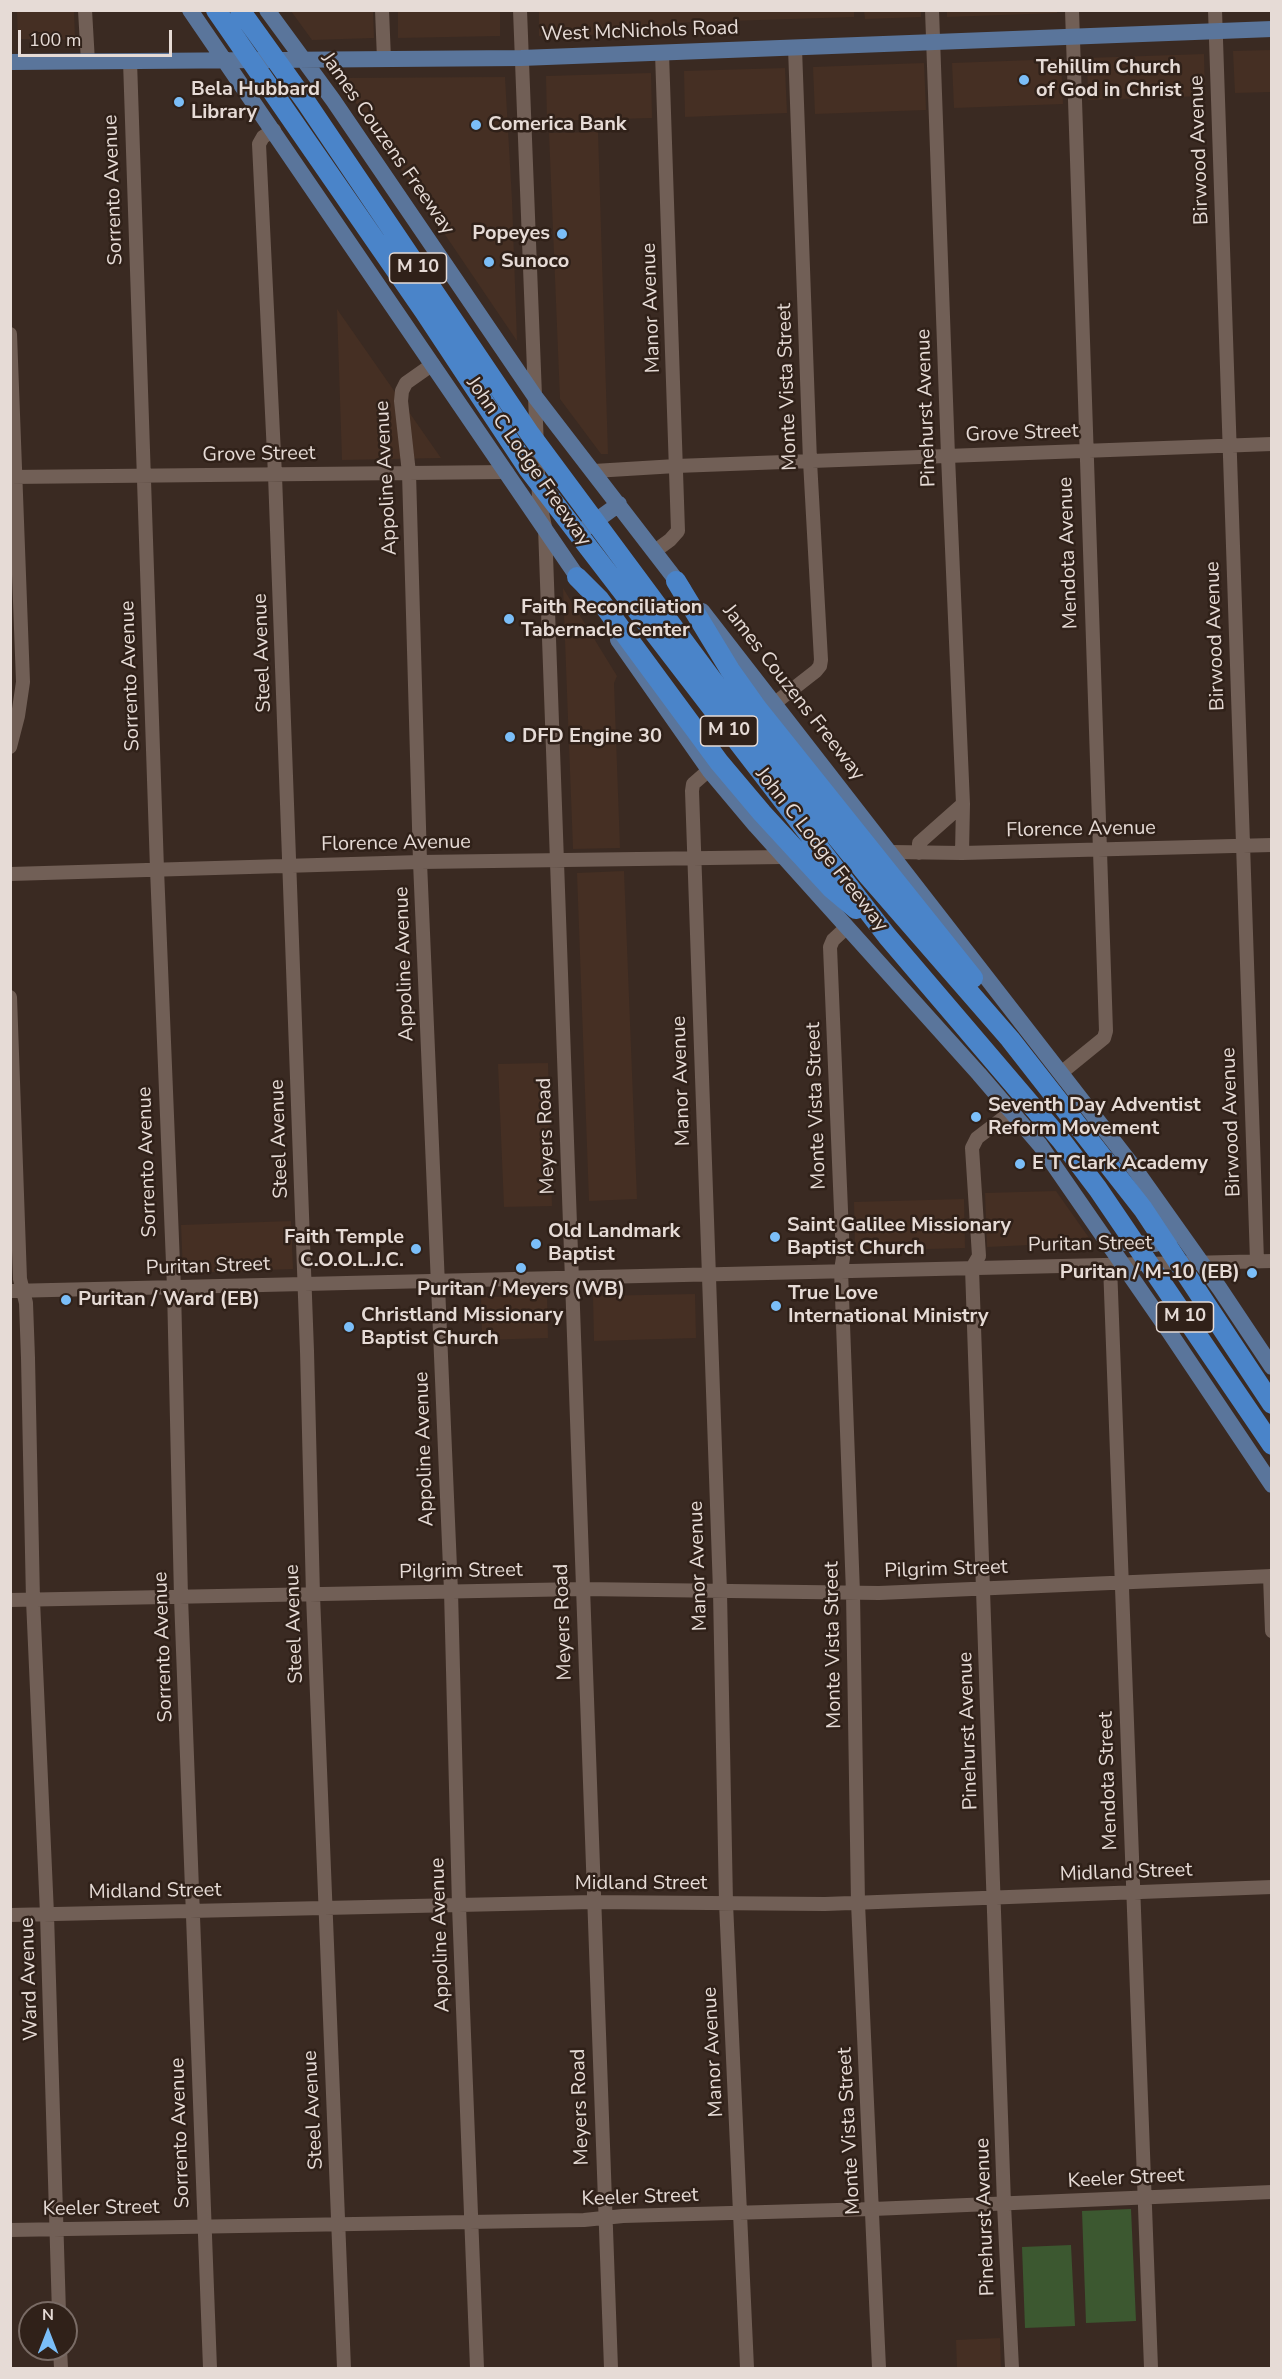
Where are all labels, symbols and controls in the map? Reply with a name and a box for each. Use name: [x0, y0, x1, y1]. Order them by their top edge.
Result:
street label: West McNichols Road: [541, 17, 739, 47]
scale bar: [21, 18, 176, 56]
text: 100 m: [29, 28, 81, 52]
street label: James Couzens Freeway: [315, 48, 459, 240]
place label: Tehillim Church of God in Christ: [1036, 56, 1181, 103]
marker: Tehillim Church of God in Christ: [1017, 73, 1031, 87]
street label: Birwood Avenue: [1185, 75, 1215, 225]
place label: Bela Hubbard Library: [191, 78, 320, 125]
marker: Bela Hubbard Library: [172, 95, 186, 109]
place label: Comerica Bank: [488, 113, 627, 137]
street label: Sorrento Avenue: [99, 114, 129, 266]
marker: Comerica Bank: [469, 118, 483, 132]
place label: Popeyes: [472, 222, 550, 246]
marker: Popeyes: [555, 227, 569, 241]
street label: Manor Avenue: [638, 242, 666, 374]
place label: Sunoco: [501, 250, 569, 274]
road number: M 10: [390, 253, 446, 283]
marker: Sunoco: [482, 255, 496, 269]
street label: Monte Vista Street: [773, 303, 803, 471]
street label: Pinehurst Avenue: [912, 328, 942, 488]
street label: John C Lodge Freeway: [460, 373, 596, 551]
street label: Appoline Avenue: [371, 400, 403, 556]
street label: Grove Street: [965, 420, 1079, 448]
street label: Grove Street: [202, 442, 316, 468]
street label: Mendota Avenue: [1054, 476, 1084, 630]
street label: Birwood Avenue: [1201, 561, 1231, 711]
street label: Steel Avenue: [249, 593, 277, 713]
place label: Faith Reconciliation Tabernacle Center: [521, 596, 702, 643]
street label: Sorrento Avenue: [116, 600, 146, 752]
street label: James Couzens Freeway: [717, 600, 869, 786]
marker: Faith Reconciliation Tabernacle Center: [502, 612, 516, 626]
road number: M 10: [700, 716, 758, 746]
place label: DFD Engine 30: [522, 725, 662, 749]
marker: DFD Engine 30: [503, 730, 517, 744]
street label: John C Lodge Freeway: [750, 763, 892, 937]
street label: Florence Avenue: [1006, 817, 1156, 843]
street label: Florence Avenue: [321, 831, 471, 857]
street label: Appoline Avenue: [390, 886, 420, 1042]
street label: Manor Avenue: [668, 1015, 696, 1147]
street label: Monte Vista Street: [802, 1022, 832, 1190]
street label: Birwood Avenue: [1217, 1047, 1247, 1197]
street label: Meyers Road: [533, 1077, 561, 1195]
street label: Steel Avenue: [266, 1079, 294, 1199]
street label: Sorrento Avenue: [133, 1086, 163, 1238]
place label: Seventh Day Adventist Reform Movement: [988, 1094, 1201, 1141]
marker: Seventh Day Adventist Reform Movement: [969, 1110, 983, 1124]
place label: E T Clark Academy: [1032, 1152, 1208, 1176]
marker: E T Clark Academy: [1013, 1157, 1027, 1171]
place label: Saint Galilee Missionary Baptist Church: [787, 1214, 1011, 1261]
place label: Old Landmark Baptist: [548, 1220, 680, 1267]
place label: Faith Temple C.O.O.L.J.C.: [284, 1226, 404, 1273]
marker: Saint Galilee Missionary Baptist Church: [768, 1230, 782, 1244]
street label: Puritan Street: [1028, 1232, 1152, 1258]
marker: Old Landmark Baptist: [529, 1237, 543, 1251]
marker: Faith Temple C.O.O.L.J.C.: [409, 1242, 423, 1256]
street label: Puritan Street: [146, 1253, 270, 1281]
marker: Puritan / Meyers (WB): [514, 1261, 528, 1275]
place label: Puritan / M-10 (EB): [1060, 1261, 1240, 1285]
marker: Puritan / M-10 (EB): [1245, 1266, 1259, 1280]
place label: Puritan / Meyers (WB): [417, 1278, 625, 1302]
place label: True Love International Ministry: [788, 1282, 988, 1329]
place label: Puritan / Ward (EB): [78, 1288, 260, 1312]
marker: Puritan / Ward (EB): [59, 1293, 73, 1307]
marker: True Love International Ministry: [769, 1299, 783, 1313]
road number: M 10: [1156, 1302, 1214, 1332]
place label: Christland Missionary Baptist Church: [361, 1304, 563, 1351]
marker: Christland Missionary Baptist Church: [342, 1320, 356, 1334]
street label: Appoline Avenue: [410, 1371, 440, 1527]
street label: Manor Avenue: [685, 1500, 713, 1632]
street label: Pilgrim Street: [884, 1556, 1008, 1584]
street label: Pilgrim Street: [399, 1559, 523, 1585]
street label: Monte Vista Street: [821, 1561, 847, 1729]
street label: Meyers Road: [550, 1563, 578, 1681]
street label: Steel Avenue: [281, 1564, 309, 1684]
street label: Sorrento Avenue: [149, 1571, 179, 1723]
street label: Pinehurst Avenue: [954, 1651, 984, 1811]
street label: Mendota Street: [1095, 1711, 1123, 1851]
street label: Appoline Avenue: [426, 1857, 456, 2013]
street label: Midland Street: [1059, 1859, 1193, 1887]
street label: Midland Street: [575, 1872, 707, 1896]
street label: Midland Street: [88, 1879, 222, 1905]
street label: Ward Avenue: [16, 1917, 44, 2041]
street label: Manor Avenue: [699, 1986, 729, 2118]
street label: Monte Vista Street: [834, 2047, 866, 2215]
street label: Meyers Road: [567, 2048, 595, 2166]
street label: Steel Avenue: [299, 2050, 329, 2170]
street label: Sorrento Avenue: [166, 2057, 196, 2209]
street label: Pinehurst Avenue: [971, 2137, 1001, 2297]
street label: Keeler Street: [1067, 2164, 1185, 2194]
street label: Keeler Street: [581, 2184, 699, 2212]
street label: Keeler Street: [42, 2196, 160, 2222]
north arrow: [18, 2301, 78, 2361]
text: N: [42, 2304, 54, 2326]

